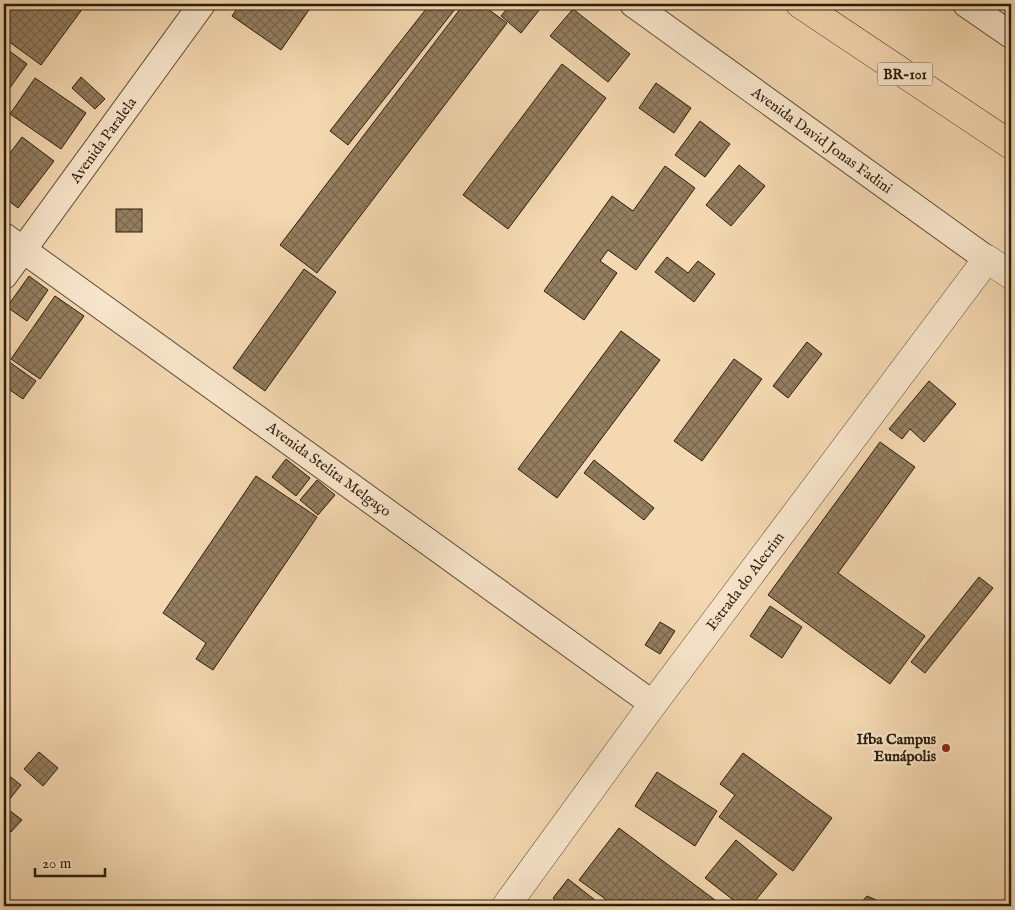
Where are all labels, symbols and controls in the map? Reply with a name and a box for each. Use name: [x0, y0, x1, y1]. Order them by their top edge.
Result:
road number: BR-101: [878, 62, 932, 86]
street label: Avenida David Jonas Fadini: [747, 82, 896, 198]
street label: Avenida Paralela: [65, 93, 141, 188]
street label: Avenida Stelita Melgaço: [262, 417, 395, 521]
street label: Estrada do Alecrim: [702, 528, 789, 634]
place label: Ifba Campus Eunápolis: [856, 730, 937, 766]
marker: Ifba Campus Eunápolis: [940, 742, 952, 754]
scale bar: [35, 845, 105, 877]
text: 20 m: [42, 854, 72, 873]

